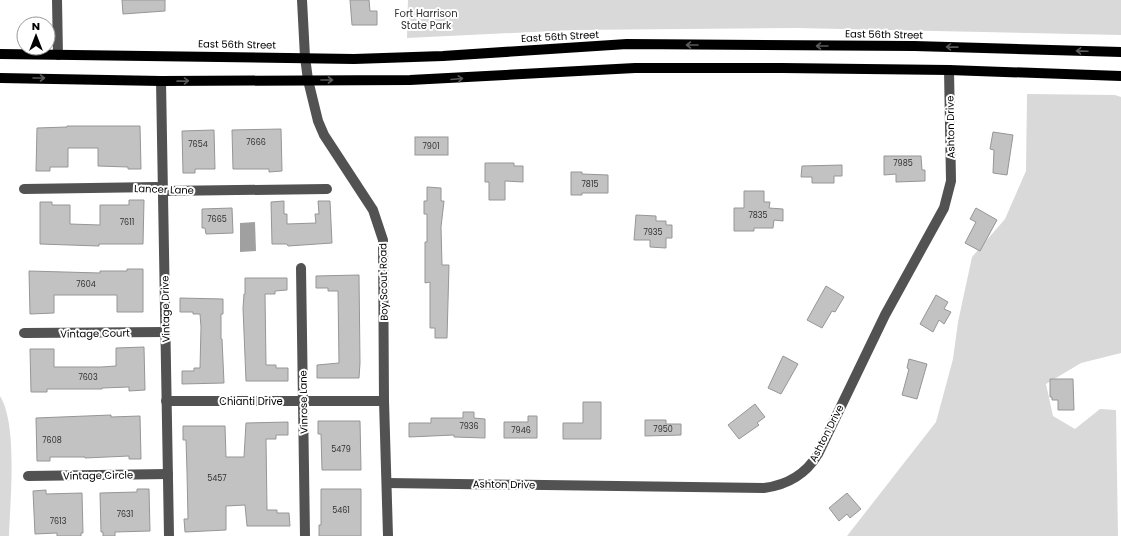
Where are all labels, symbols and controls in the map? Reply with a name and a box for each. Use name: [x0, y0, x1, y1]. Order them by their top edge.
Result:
park label: Fort Harrison State Park: [394, 6, 458, 33]
north arrow: [16, 16, 56, 56]
text: N: [32, 18, 40, 34]
street label: East 56th Street: [845, 26, 923, 43]
street label: East 56th Street: [521, 27, 600, 46]
street label: East 56th Street: [198, 36, 276, 53]
one-way arrow: [686, 41, 699, 49]
one-way arrow: [816, 42, 829, 50]
one-way arrow: [946, 43, 959, 51]
one-way arrow: [1076, 47, 1089, 54]
one-way arrow: [32, 74, 45, 82]
one-way arrow: [450, 75, 463, 82]
one-way arrow: [320, 76, 333, 84]
one-way arrow: [176, 77, 189, 85]
street label: Ashton Drive: [942, 96, 959, 158]
house number: 7666: [246, 137, 266, 148]
house number: 7654: [188, 139, 208, 150]
house number: 7901: [423, 141, 440, 152]
house number: 7985: [893, 158, 913, 169]
house number: 7815: [582, 179, 599, 190]
street label: Lancer Lane: [134, 181, 194, 198]
house number: 7835: [748, 210, 768, 221]
house number: 7665: [207, 214, 227, 225]
house number: 7611: [120, 217, 134, 228]
house number: 7935: [643, 227, 663, 238]
street label: Boy Scout Road: [375, 243, 392, 321]
street label: Vintage Drive: [157, 275, 174, 342]
house number: 7604: [76, 279, 96, 290]
street label: Vintage Court: [60, 325, 130, 342]
street label: Vinrose Lane: [295, 370, 312, 434]
house number: 7603: [78, 372, 98, 383]
street label: Chianti Drive: [219, 394, 283, 409]
street label: Ashton Drive: [806, 402, 847, 464]
house number: 7936: [459, 421, 479, 432]
house number: 7950: [653, 424, 673, 435]
house number: 7946: [511, 425, 531, 436]
house number: 7608: [42, 435, 62, 446]
house number: 5479: [331, 444, 351, 455]
street label: Vintage Circle: [63, 467, 133, 484]
house number: 5457: [207, 473, 227, 484]
street label: Ashton Drive: [473, 476, 535, 493]
house number: 5461: [332, 505, 350, 516]
house number: 7631: [117, 509, 133, 520]
house number: 7613: [50, 516, 67, 527]

